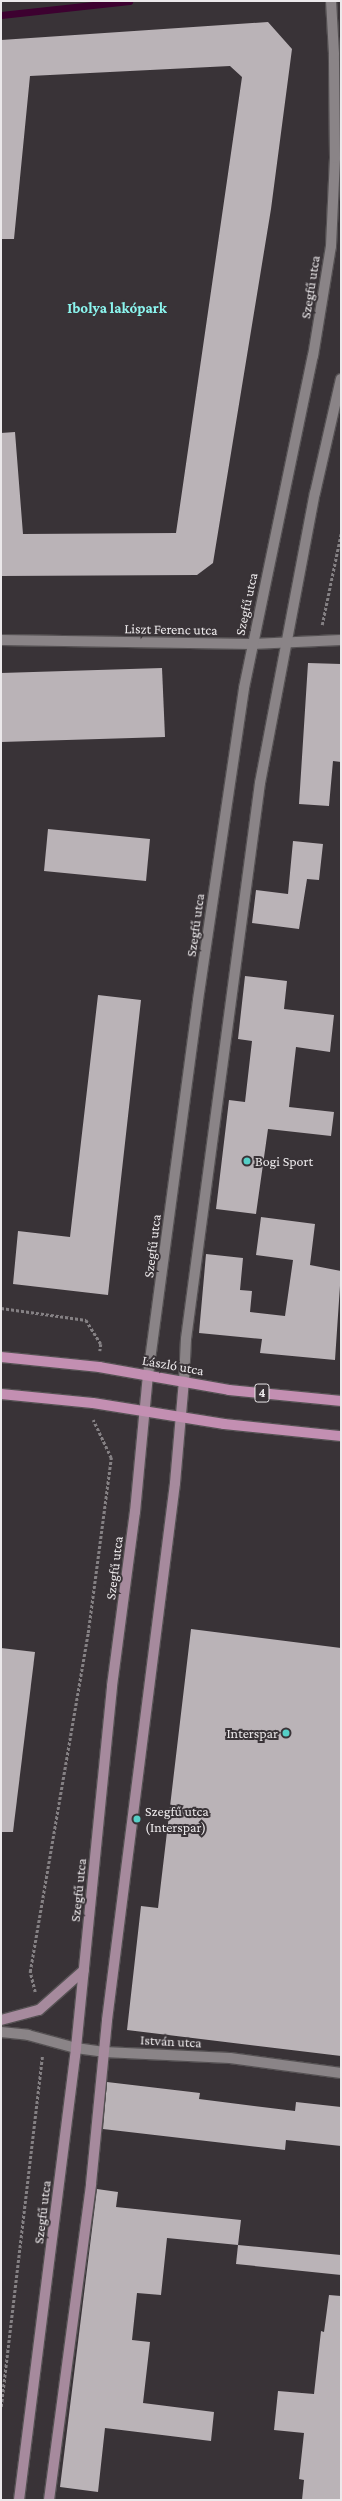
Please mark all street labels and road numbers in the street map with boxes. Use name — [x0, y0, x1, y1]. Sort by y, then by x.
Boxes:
street label: Szegfű utca — [297, 254, 323, 320]
street label: Szegfű utca — [231, 571, 261, 637]
street label: Liszt Ferenc utca — [124, 620, 218, 638]
street label: Szegfű utca — [182, 892, 208, 958]
street label: Szegfű utca — [140, 1213, 164, 1279]
street label: László utca — [141, 1351, 205, 1379]
road number: 4 — [254, 1382, 270, 1404]
street label: Szegfű utca — [102, 1535, 126, 1601]
street label: Szegfű utca — [66, 1857, 90, 1923]
street label: István utca — [140, 2031, 202, 2051]
street label: Szegfű utca — [30, 2179, 54, 2245]

